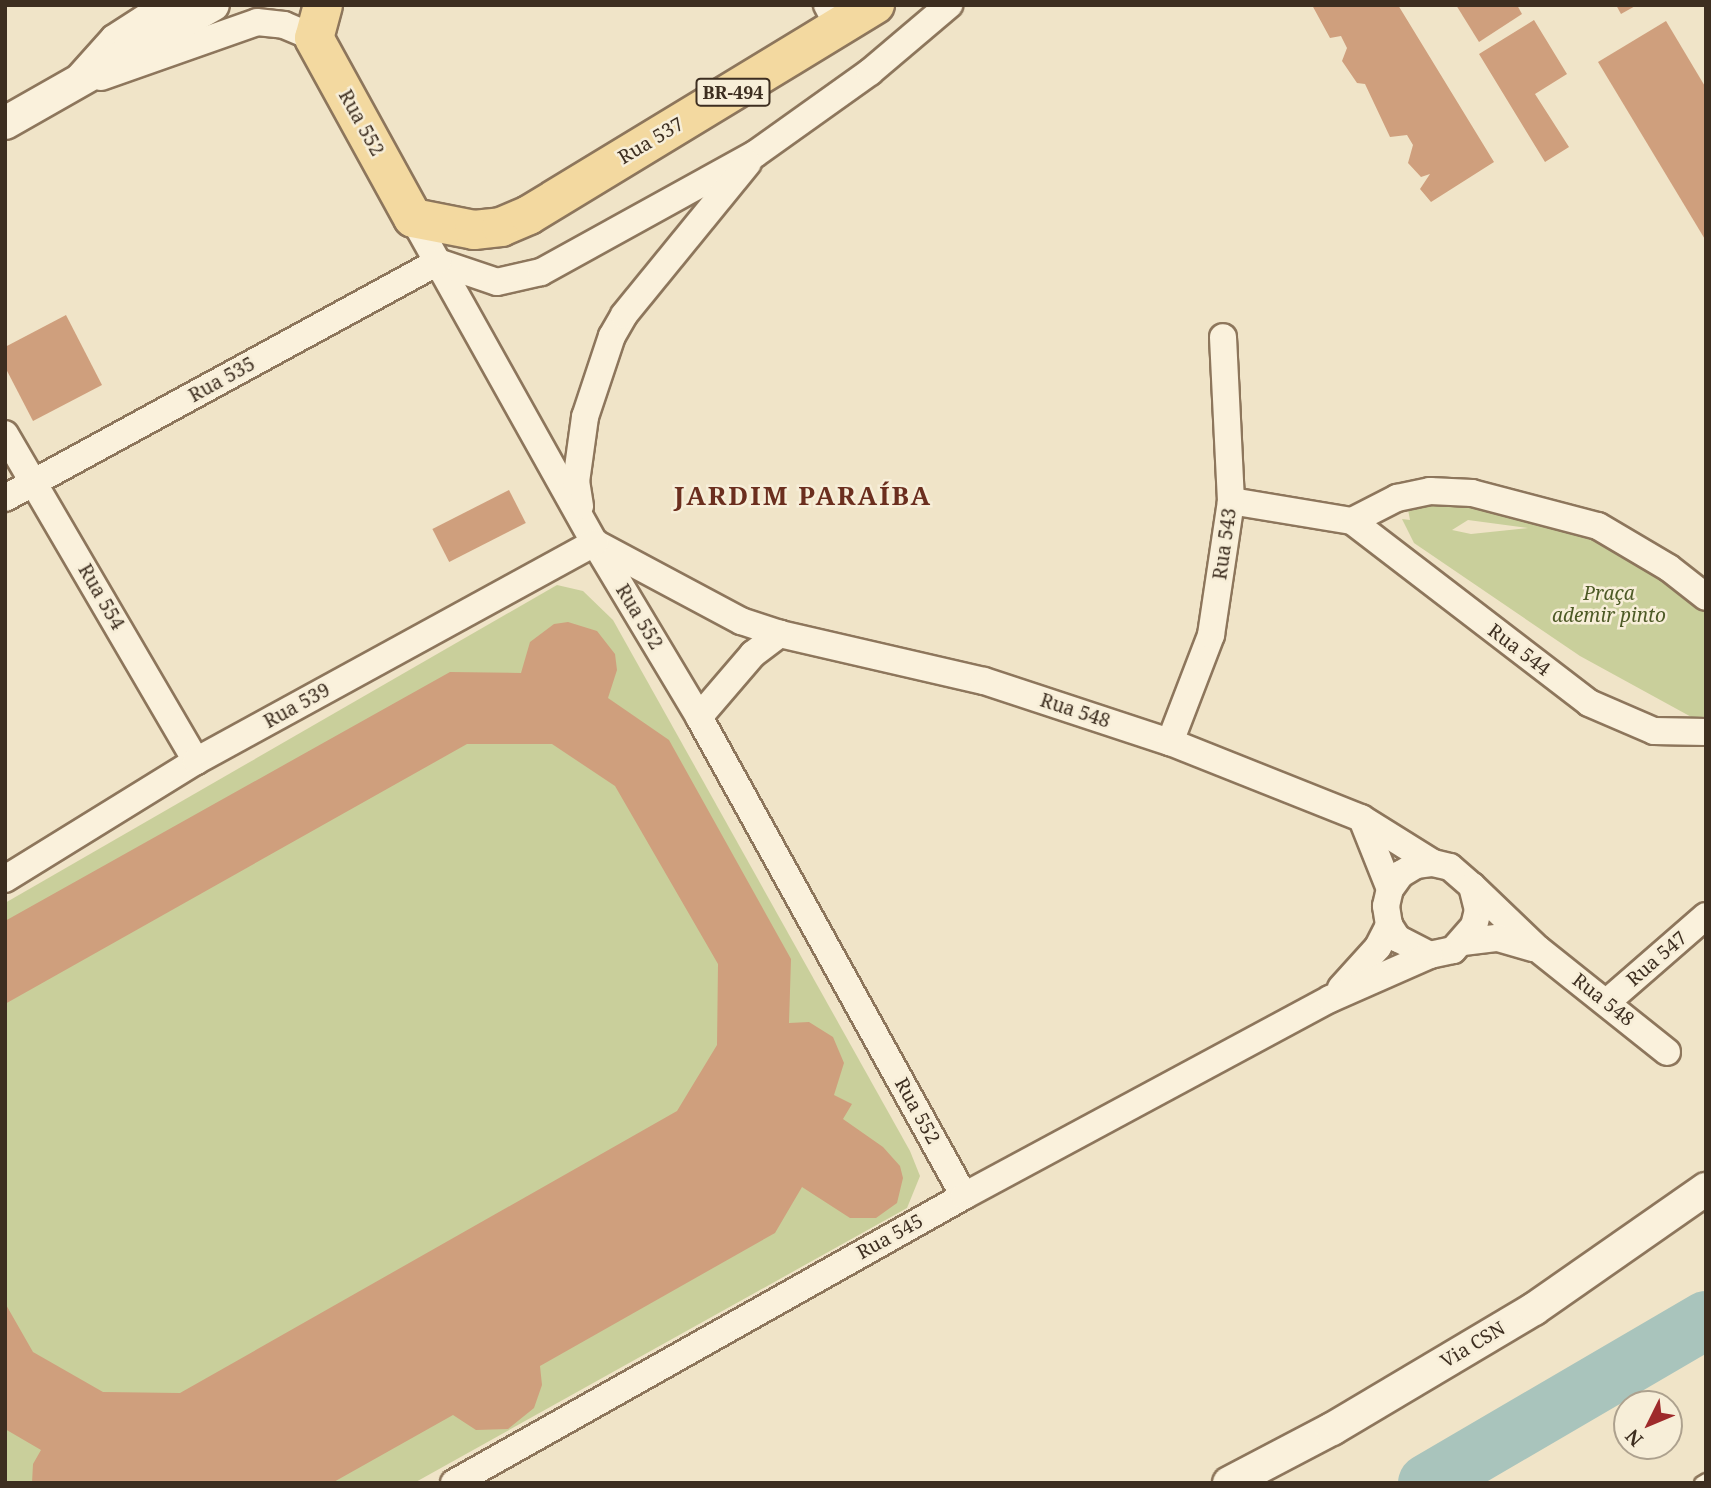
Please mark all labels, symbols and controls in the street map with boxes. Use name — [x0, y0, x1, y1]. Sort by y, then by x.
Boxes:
road number: BR-494 — [694, 78, 772, 106]
street label: Rua 552 — [334, 86, 388, 160]
street label: Rua 537 — [614, 113, 688, 169]
street label: Rua 535 — [185, 353, 259, 407]
district label: JARDIM PARAÍBA — [676, 480, 930, 512]
street label: Rua 543 — [1209, 507, 1241, 581]
street label: Rua 554 — [73, 560, 129, 634]
street label: Rua 552 — [611, 580, 667, 654]
park label: Praça ademir pinto — [1552, 583, 1666, 627]
street label: Rua 544 — [1483, 619, 1555, 681]
street label: Rua 539 — [260, 679, 334, 733]
street label: Rua 548 — [1037, 689, 1113, 733]
street label: Rua 547 — [1622, 927, 1692, 991]
street label: Rua 548 — [1568, 969, 1638, 1031]
street label: Rua 552 — [890, 1074, 944, 1148]
street label: Rua 545 — [853, 1210, 927, 1264]
street label: Via CSN — [1437, 1317, 1509, 1373]
north arrow — [1613, 1390, 1683, 1460]
text: N — [1619, 1424, 1649, 1452]

